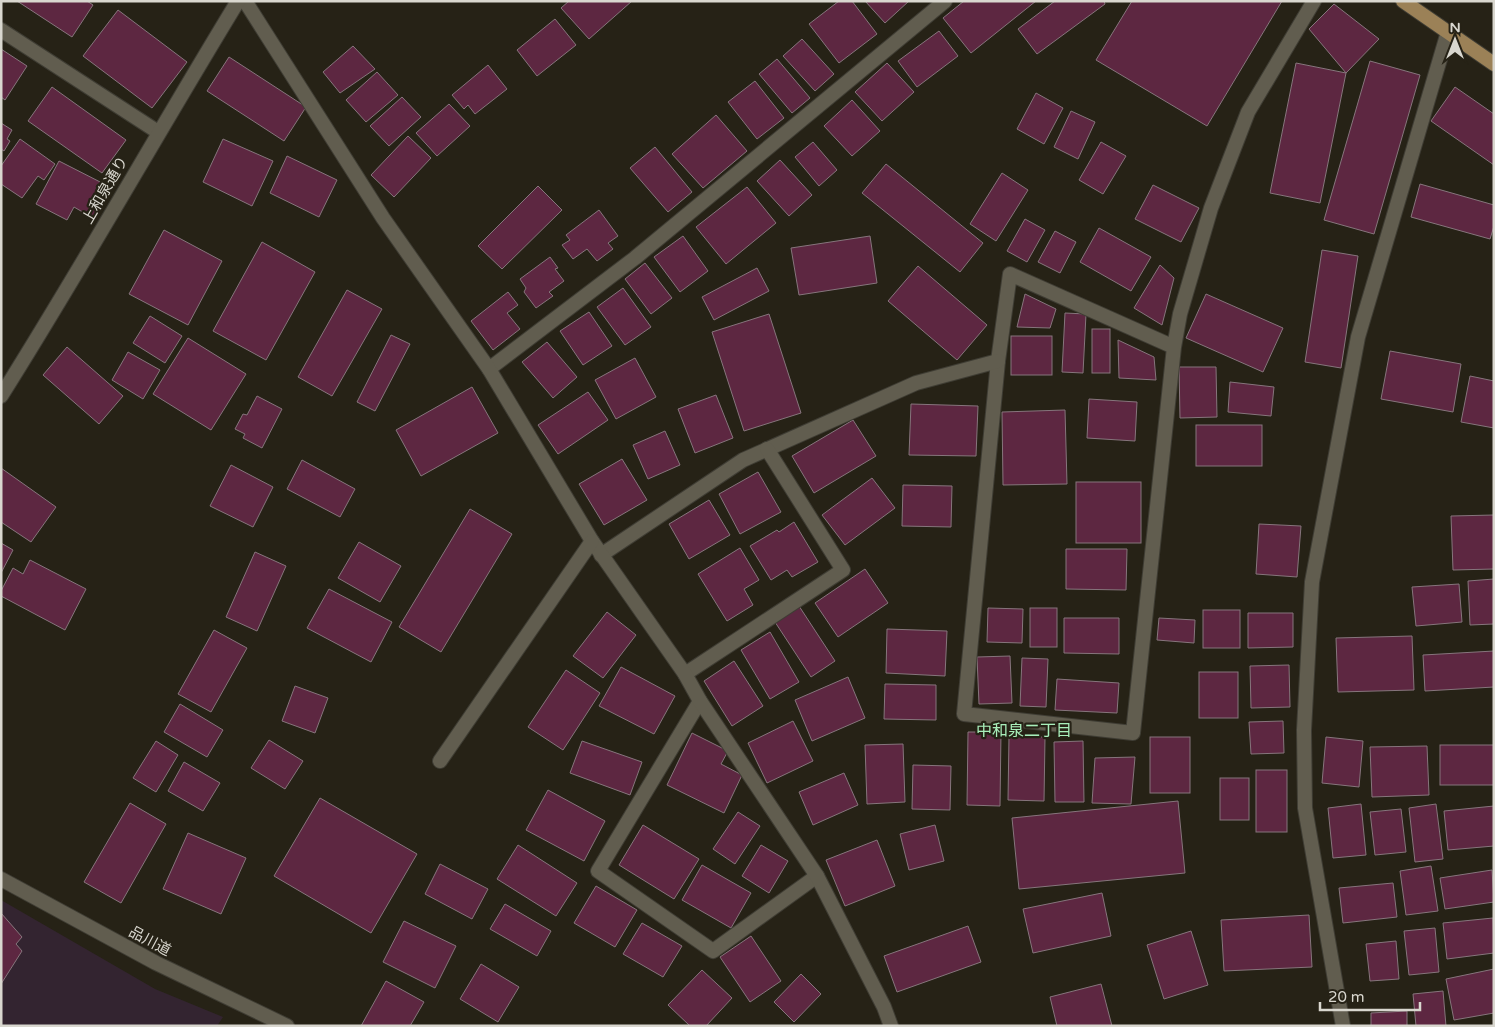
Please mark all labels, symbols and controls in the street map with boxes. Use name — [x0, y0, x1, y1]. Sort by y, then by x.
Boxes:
north arrow — [1430, 15, 1480, 65]
text: N — [1449, 19, 1461, 36]
street label: 上和泉通り — [78, 153, 132, 227]
district label: 中和泉二丁目 — [976, 721, 1072, 741]
street label: 品川道 — [126, 922, 174, 960]
scale bar — [1320, 980, 1420, 1012]
text: 20 m — [1328, 988, 1365, 1006]

